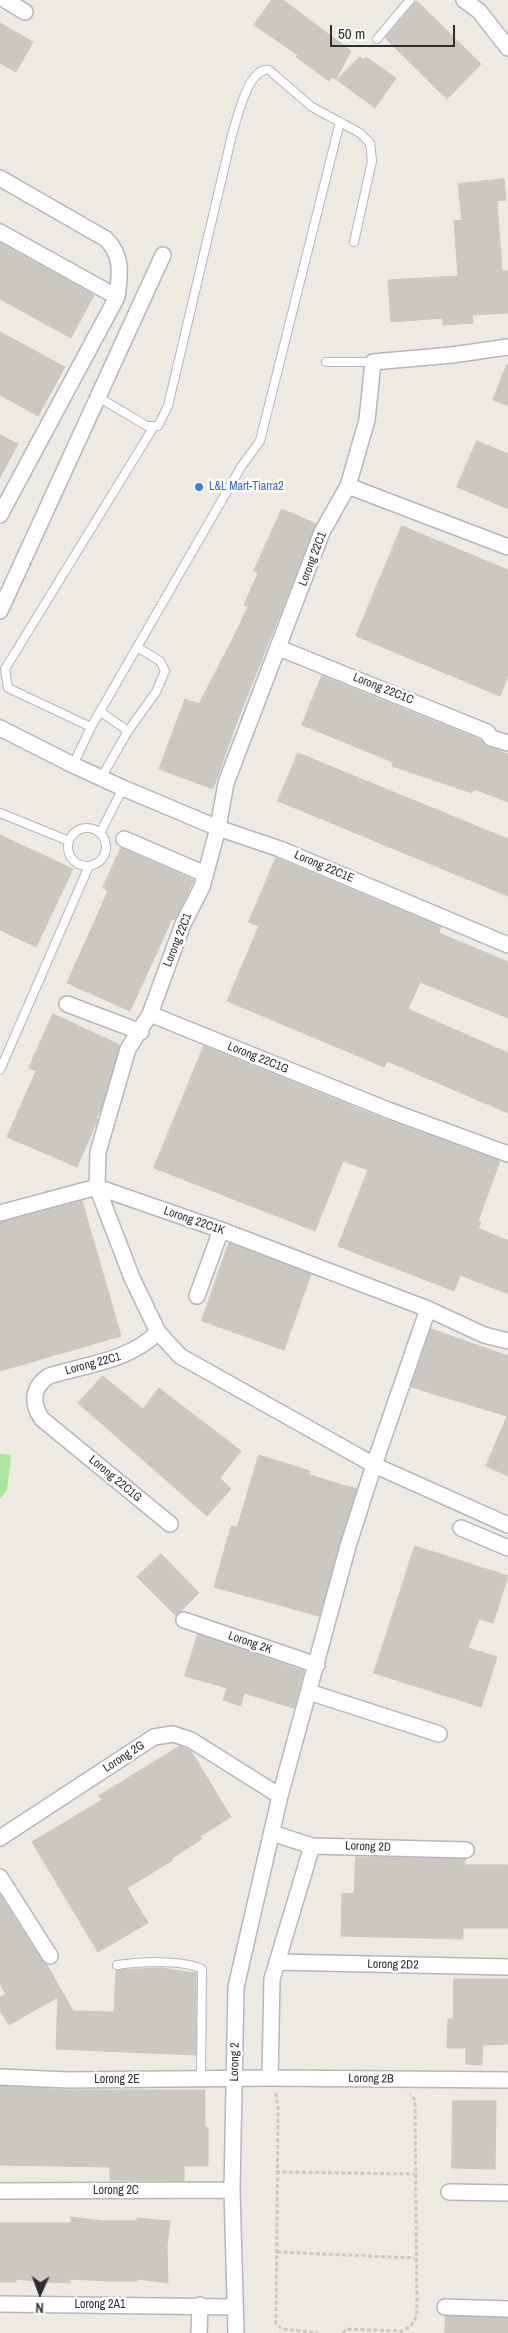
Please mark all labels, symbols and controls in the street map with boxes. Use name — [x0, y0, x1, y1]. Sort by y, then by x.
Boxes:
scale bar — [333, 15, 458, 47]
text: 50 m — [338, 23, 365, 44]
place label: L&L Mart-Tiarra2 — [209, 480, 284, 494]
marker: L&L Mart-Tiarra2 — [193, 481, 205, 493]
street label: Lorong 22C1 — [296, 530, 330, 588]
street label: Lorong 22C1C — [351, 670, 415, 708]
street label: Lorong 22C1E — [292, 848, 356, 886]
street label: Lorong 22C1 — [161, 911, 195, 969]
street label: Lorong 22C1G — [225, 1039, 291, 1077]
street label: Lorong 22C1K — [162, 1204, 226, 1238]
street label: Lorong 22C1 — [64, 1350, 122, 1378]
street label: Lorong 22C1G — [86, 1453, 144, 1505]
street label: Lorong 2K — [226, 1629, 274, 1657]
street label: Lorong 2G — [101, 1738, 147, 1776]
street label: Lorong 2D — [345, 1839, 391, 1855]
street label: Lorong 2D2 — [367, 1957, 419, 1973]
street label: Lorong 2 — [227, 2042, 243, 2082]
street label: Lorong 2B — [348, 2071, 394, 2087]
street label: Lorong 2E — [94, 2073, 140, 2087]
street label: Lorong 2C — [93, 2184, 139, 2198]
north arrow — [15, 2268, 65, 2318]
street label: Lorong 2A1 — [75, 2298, 125, 2312]
text: N — [35, 2299, 44, 2317]

